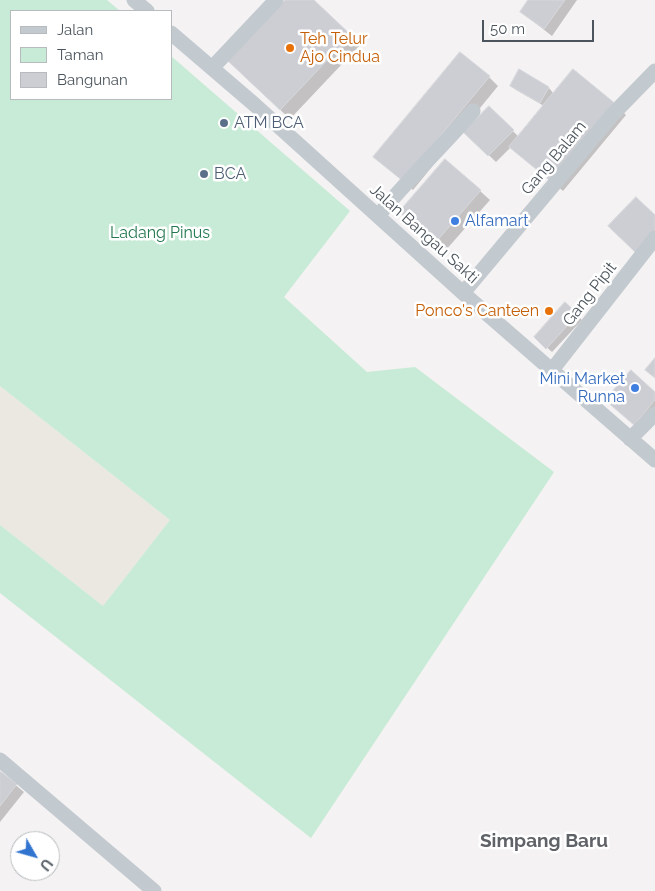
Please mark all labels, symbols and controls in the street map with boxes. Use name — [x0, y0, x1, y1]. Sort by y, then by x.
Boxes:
legend — [10, 10, 172, 100]
scale bar — [485, 10, 598, 42]
text: 50 m — [490, 20, 525, 38]
text: Jalan — [57, 21, 93, 39]
place label: Teh Telur Ajo Cindua — [300, 29, 380, 67]
marker: Teh Telur Ajo Cindua — [284, 42, 296, 54]
text: Taman — [57, 46, 103, 64]
text: Bangunan — [57, 71, 128, 89]
place label: ATM BCA — [234, 113, 304, 133]
marker: ATM BCA — [218, 117, 230, 129]
street label: Gang Balam — [518, 117, 590, 199]
place label: BCA — [214, 164, 246, 184]
marker: BCA — [198, 168, 210, 180]
street label: Jalan Bangau Sakti — [366, 180, 482, 288]
place label: Alfamart — [465, 211, 529, 231]
marker: Alfamart — [449, 215, 461, 227]
park label: Ladang Pinus — [110, 223, 210, 243]
street label: Gang Pipit — [559, 258, 621, 330]
place label: Ponco's Canteen — [415, 301, 539, 321]
marker: Ponco's Canteen — [543, 305, 555, 317]
place label: Mini Market Runna — [540, 369, 625, 407]
marker: Mini Market Runna — [629, 382, 641, 394]
district label: Simpang Baru — [480, 830, 608, 852]
north arrow — [10, 831, 60, 881]
text: U — [36, 856, 56, 874]

